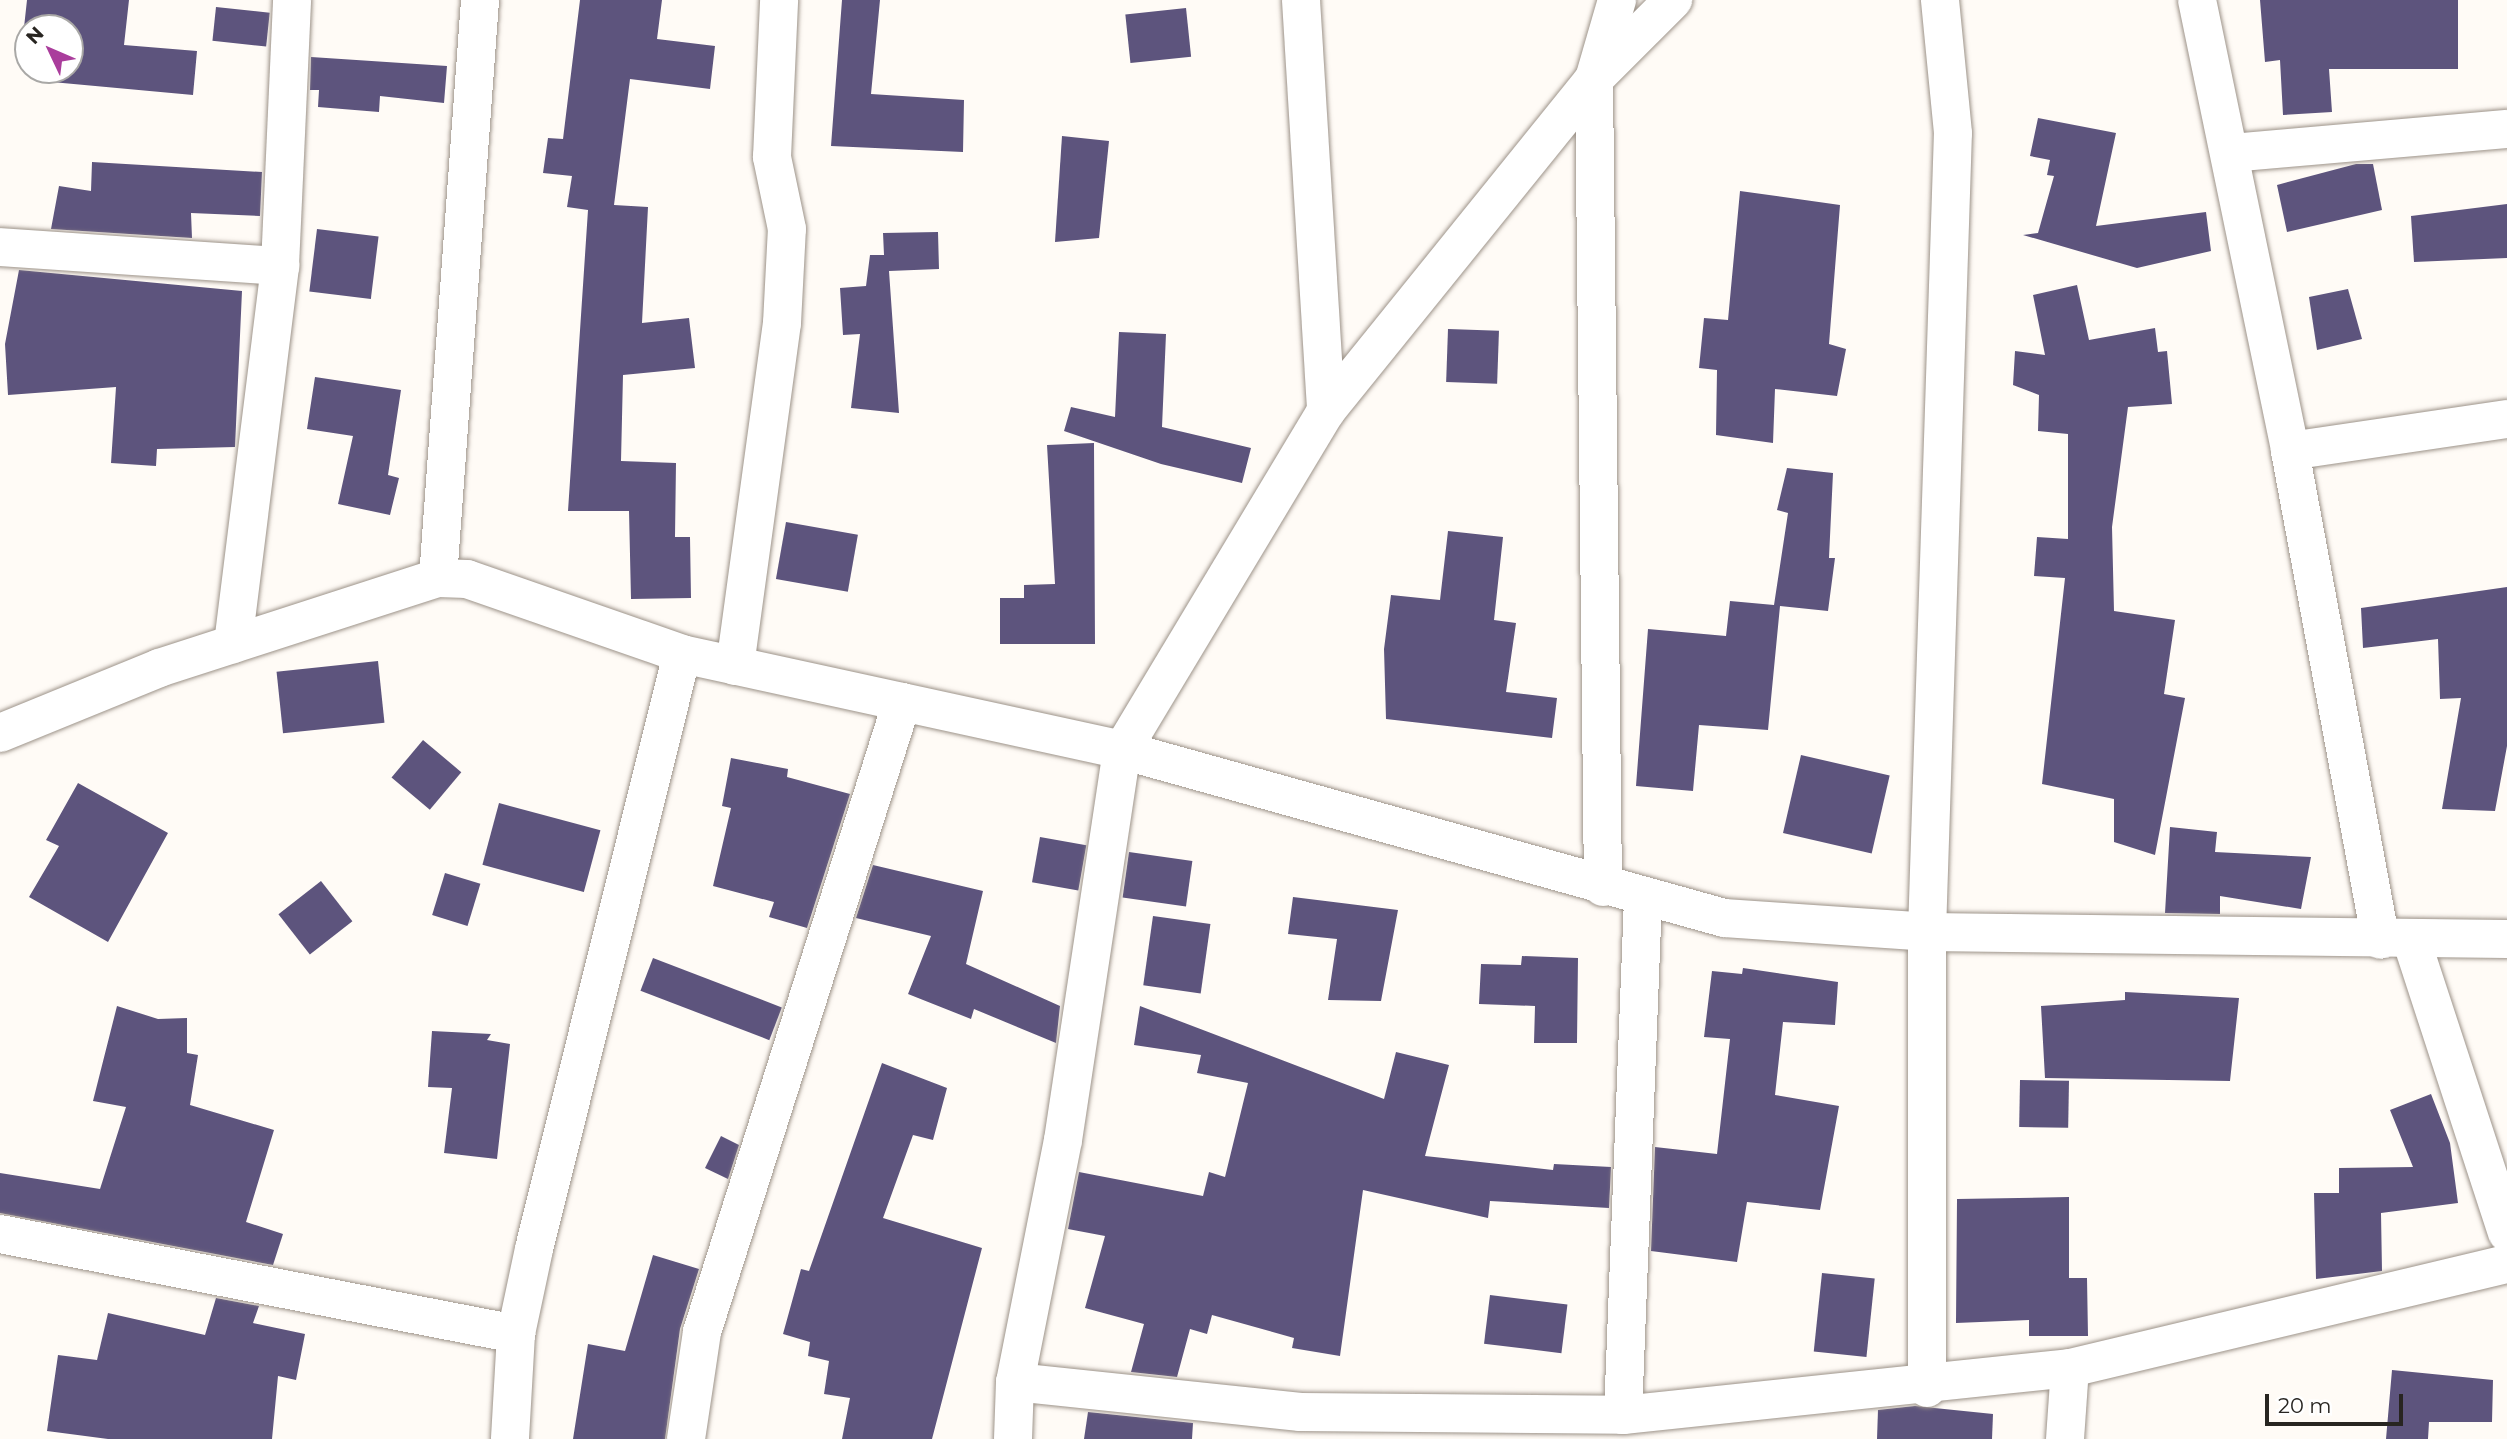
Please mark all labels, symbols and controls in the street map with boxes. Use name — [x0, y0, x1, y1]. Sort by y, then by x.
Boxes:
north arrow — [14, 14, 84, 84]
text: N — [21, 22, 49, 49]
scale bar — [2269, 1380, 2407, 1424]
text: 20 m — [2278, 1393, 2332, 1418]

